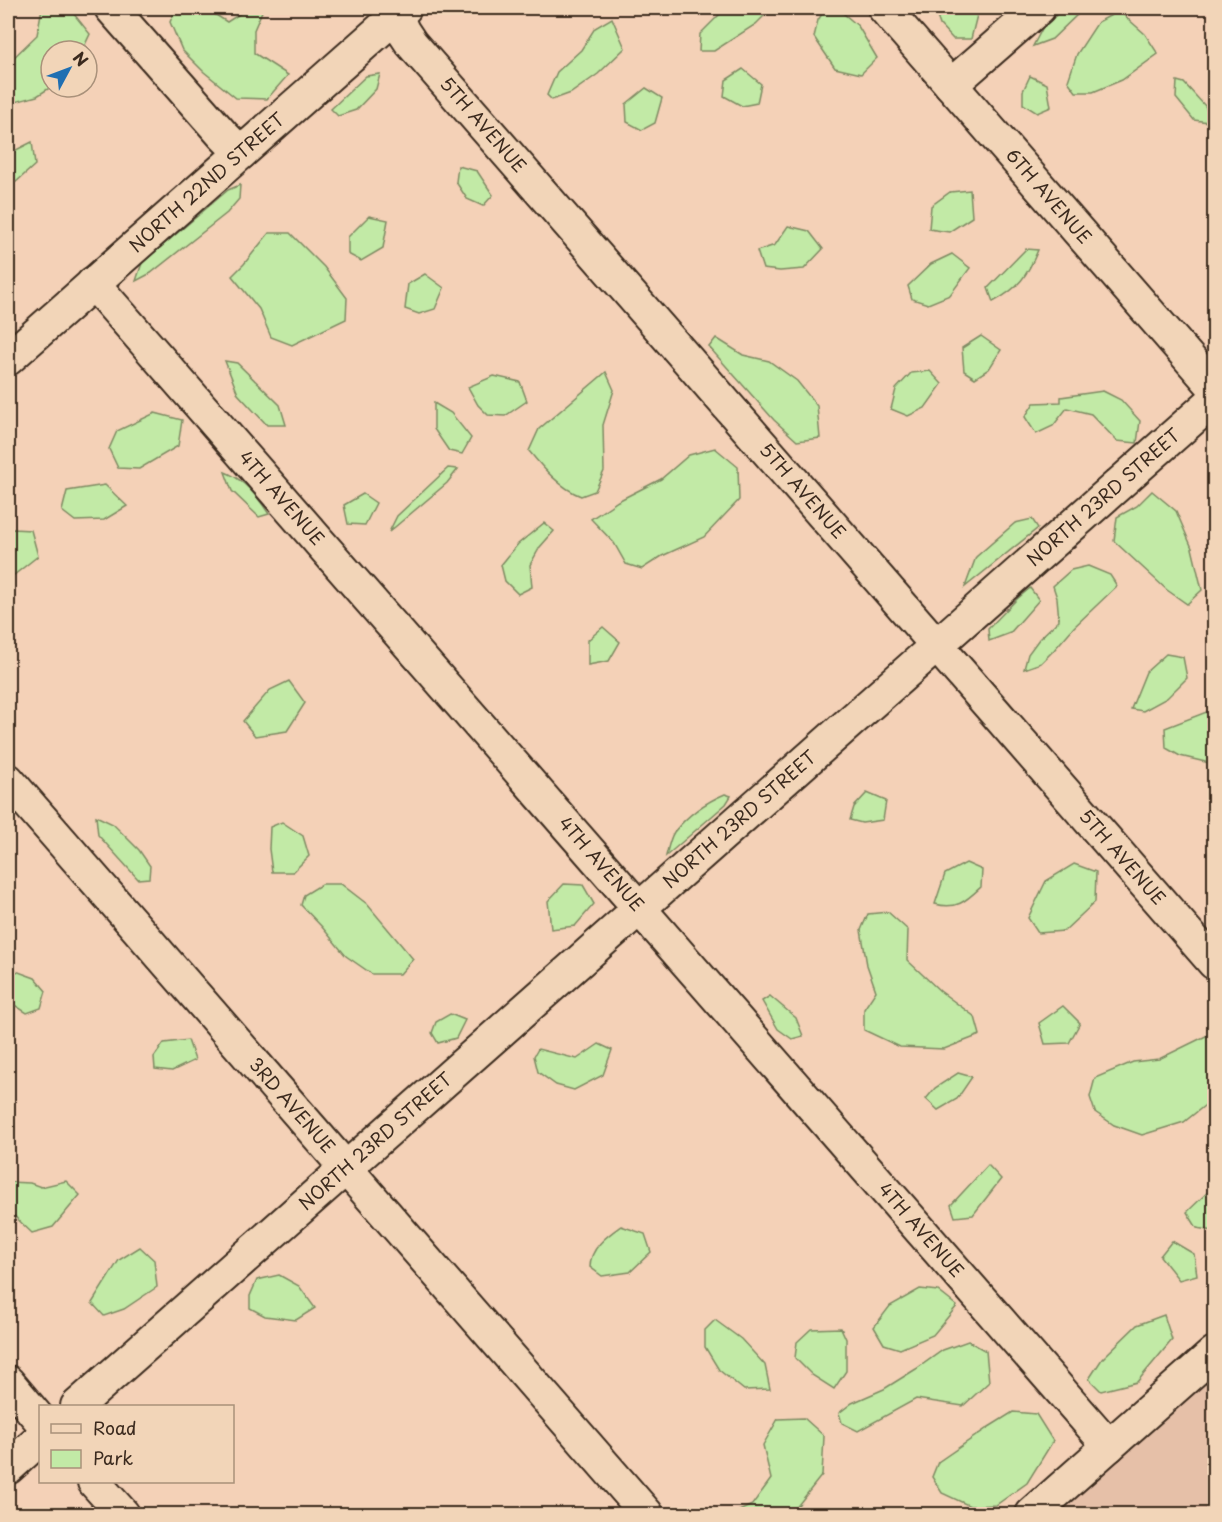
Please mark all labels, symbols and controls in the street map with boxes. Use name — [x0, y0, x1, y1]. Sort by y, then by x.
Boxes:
north arrow — [39, 39, 99, 99]
text: N — [68, 46, 94, 71]
street label: 5TH AVENUE — [434, 70, 533, 178]
street label: NORTH 22ND STREET — [123, 105, 291, 258]
street label: 6TH AVENUE — [1000, 142, 1098, 249]
street label: NORTH 23RD STREET — [1020, 421, 1186, 572]
street label: 5TH AVENUE — [754, 437, 853, 544]
street label: 4TH AVENUE — [233, 444, 331, 551]
street label: NORTH 23RD STREET — [656, 743, 822, 894]
street label: 5TH AVENUE — [1074, 803, 1172, 910]
street label: 4TH AVENUE — [553, 810, 651, 917]
street label: 3RD AVENUE — [243, 1051, 342, 1159]
street label: NORTH 23RD STREET — [292, 1065, 458, 1216]
street label: 4TH AVENUE — [873, 1176, 971, 1283]
legend — [39, 1405, 234, 1483]
text: Road — [93, 1414, 137, 1441]
text: Park — [93, 1444, 133, 1471]

